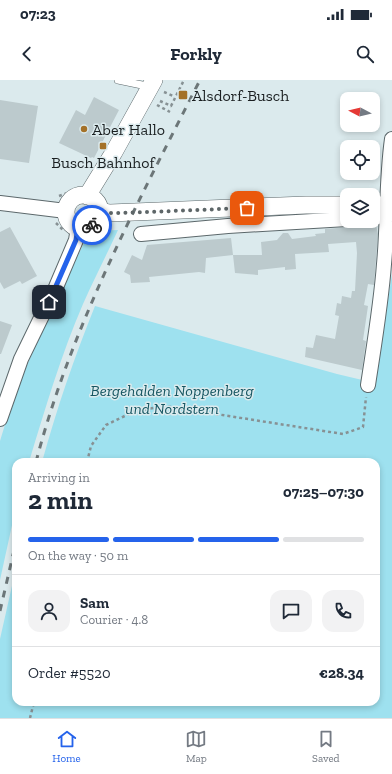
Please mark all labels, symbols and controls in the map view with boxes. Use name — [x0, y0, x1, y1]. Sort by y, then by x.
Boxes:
text: 07:23 — [20, 5, 56, 23]
icon: back — [16, 43, 38, 65]
text: Forkly — [170, 43, 222, 65]
icon: search — [354, 43, 376, 65]
place label: Alsdorf-Busch — [192, 86, 289, 105]
marker: Alsdorf-Busch — [177, 89, 189, 101]
north arrow — [340, 92, 380, 132]
map controls — [340, 92, 380, 228]
place label: Aber Hallo — [92, 120, 165, 139]
marker: Aber Hallo — [79, 124, 89, 134]
button: locate — [340, 140, 380, 180]
marker: Busch Bahnhof — [98, 141, 108, 151]
place label: Busch Bahnhof — [51, 153, 157, 172]
button: layers — [340, 188, 380, 228]
pin — [230, 191, 264, 225]
icon: bag — [236, 197, 258, 219]
courier — [72, 205, 112, 245]
icon: bike — [81, 214, 103, 236]
pin — [32, 285, 66, 319]
icon: home — [38, 291, 60, 313]
park label: Bergehalden Noppenberg und Nordstern — [90, 381, 254, 418]
text: Arriving in — [28, 470, 90, 485]
text: 07:25–07:30 — [283, 483, 364, 501]
text: 2 min — [28, 484, 93, 516]
text: On the way · 50 m — [28, 548, 128, 563]
button: person — [28, 590, 70, 632]
button: chat — [270, 590, 312, 632]
button: phone — [322, 590, 364, 632]
text: Sam — [80, 594, 109, 612]
text: Courier · 4.8 — [80, 612, 148, 627]
text: Order #5520 — [28, 664, 111, 682]
text: €28.34 — [319, 664, 364, 682]
tab: Home — [52, 728, 81, 765]
tab: Map — [185, 728, 207, 765]
tab: Saved — [312, 728, 340, 765]

